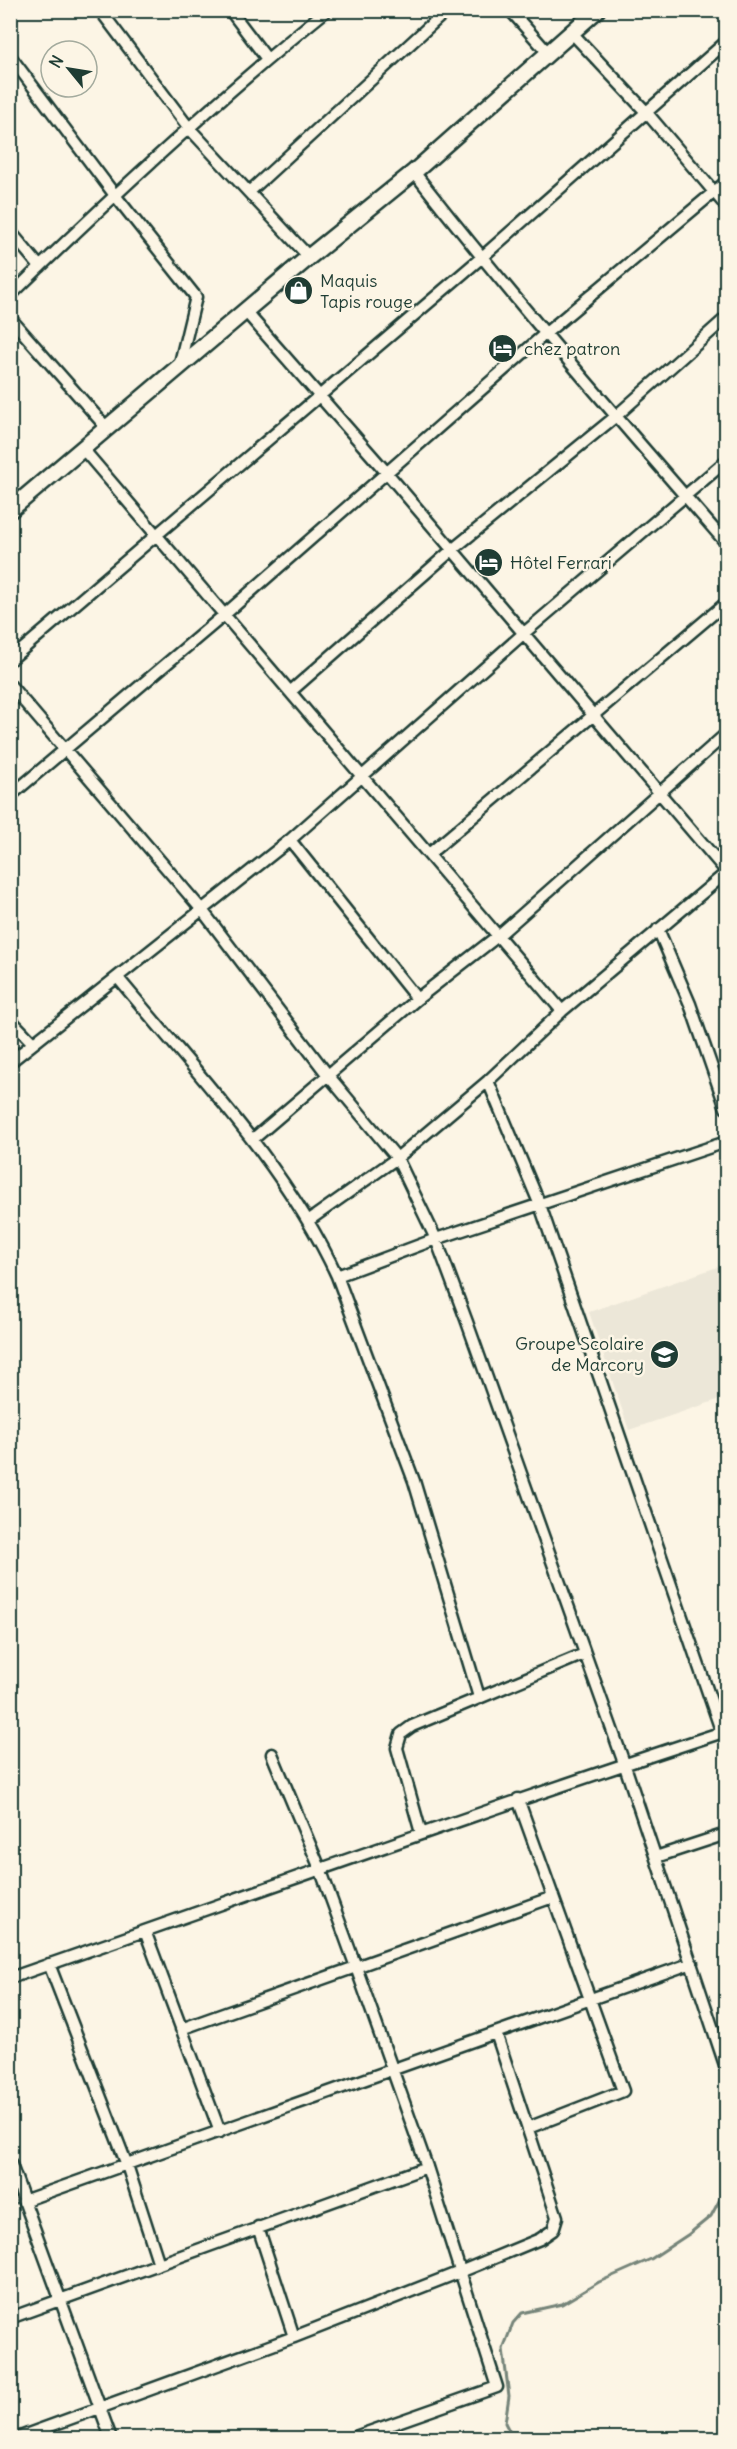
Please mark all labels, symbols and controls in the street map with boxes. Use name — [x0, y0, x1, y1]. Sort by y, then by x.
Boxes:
north arrow — [39, 39, 99, 99]
text: N — [45, 52, 67, 71]
place label: Maquis Tapis rouge — [320, 269, 413, 313]
shop icon: Maquis Tapis rouge — [283, 275, 315, 307]
hotel icon: chez patron — [487, 333, 519, 365]
place label: chez patron — [524, 337, 620, 360]
hotel icon: Hôtel Ferrari — [473, 547, 505, 579]
place label: Hôtel Ferrari — [510, 551, 612, 574]
place label: Groupe Scolaire de Marcory — [515, 1332, 644, 1376]
school or university icon: Groupe Scolaire de Marcory — [649, 1338, 681, 1370]

